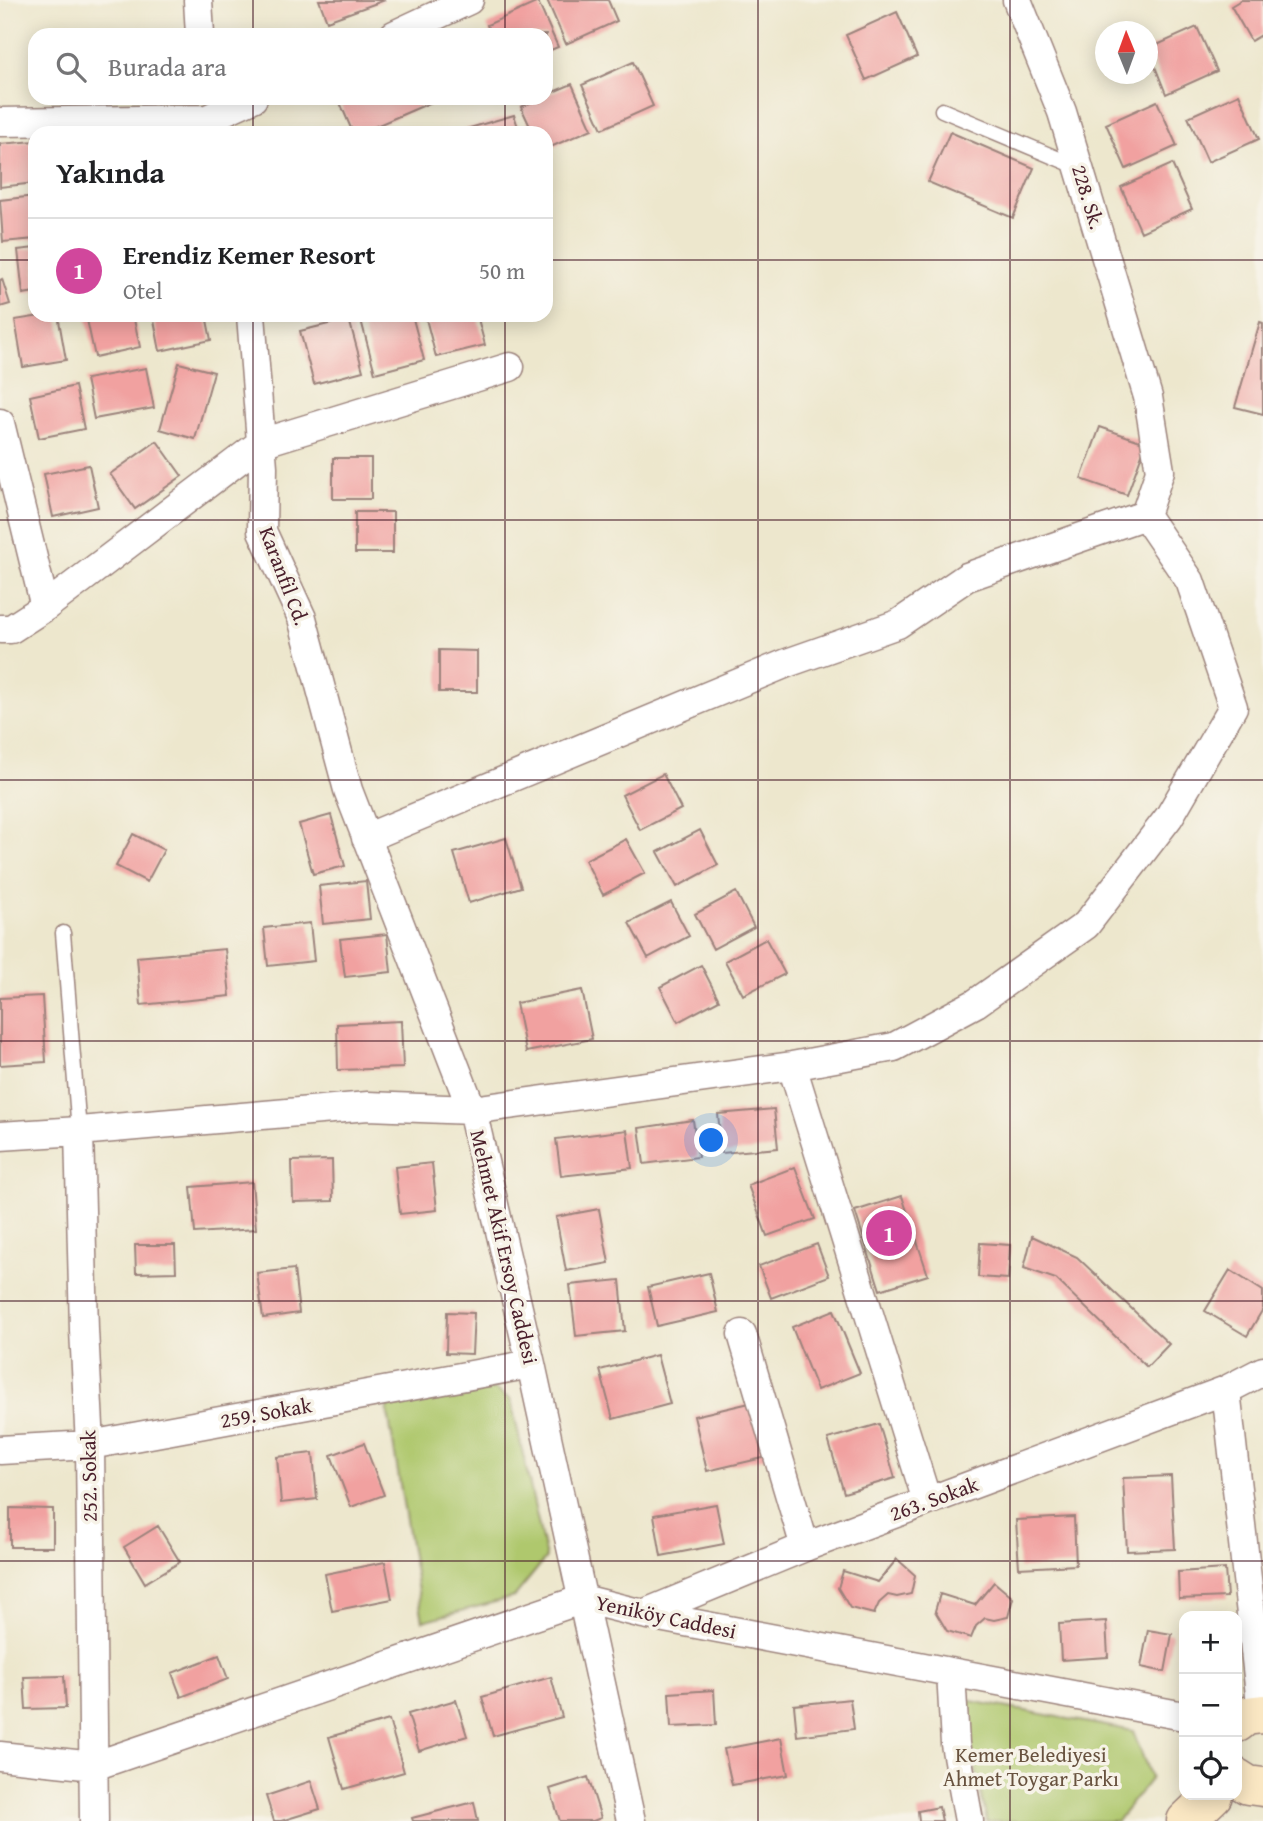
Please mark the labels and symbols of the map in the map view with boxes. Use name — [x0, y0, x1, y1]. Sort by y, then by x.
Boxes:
north arrow — [1095, 21, 1158, 84]
street label: 228. Sk. — [1064, 161, 1113, 233]
street label: Karanfil Cd. — [251, 522, 317, 630]
your location — [694, 1123, 728, 1157]
street label: Mehmet Akif Ersoy Caddesi — [462, 1127, 547, 1367]
pin: 1 — [866, 1207, 912, 1259]
street label: 259. Sokak — [218, 1389, 314, 1436]
street label: 252. Sokak — [72, 1429, 105, 1522]
street label: 263. Sokak — [885, 1468, 983, 1529]
street label: Yeniköy Caddesi — [593, 1586, 739, 1647]
park label: Kemer Belediyesi Ahmet Toygar Parkı — [943, 1739, 1119, 1794]

